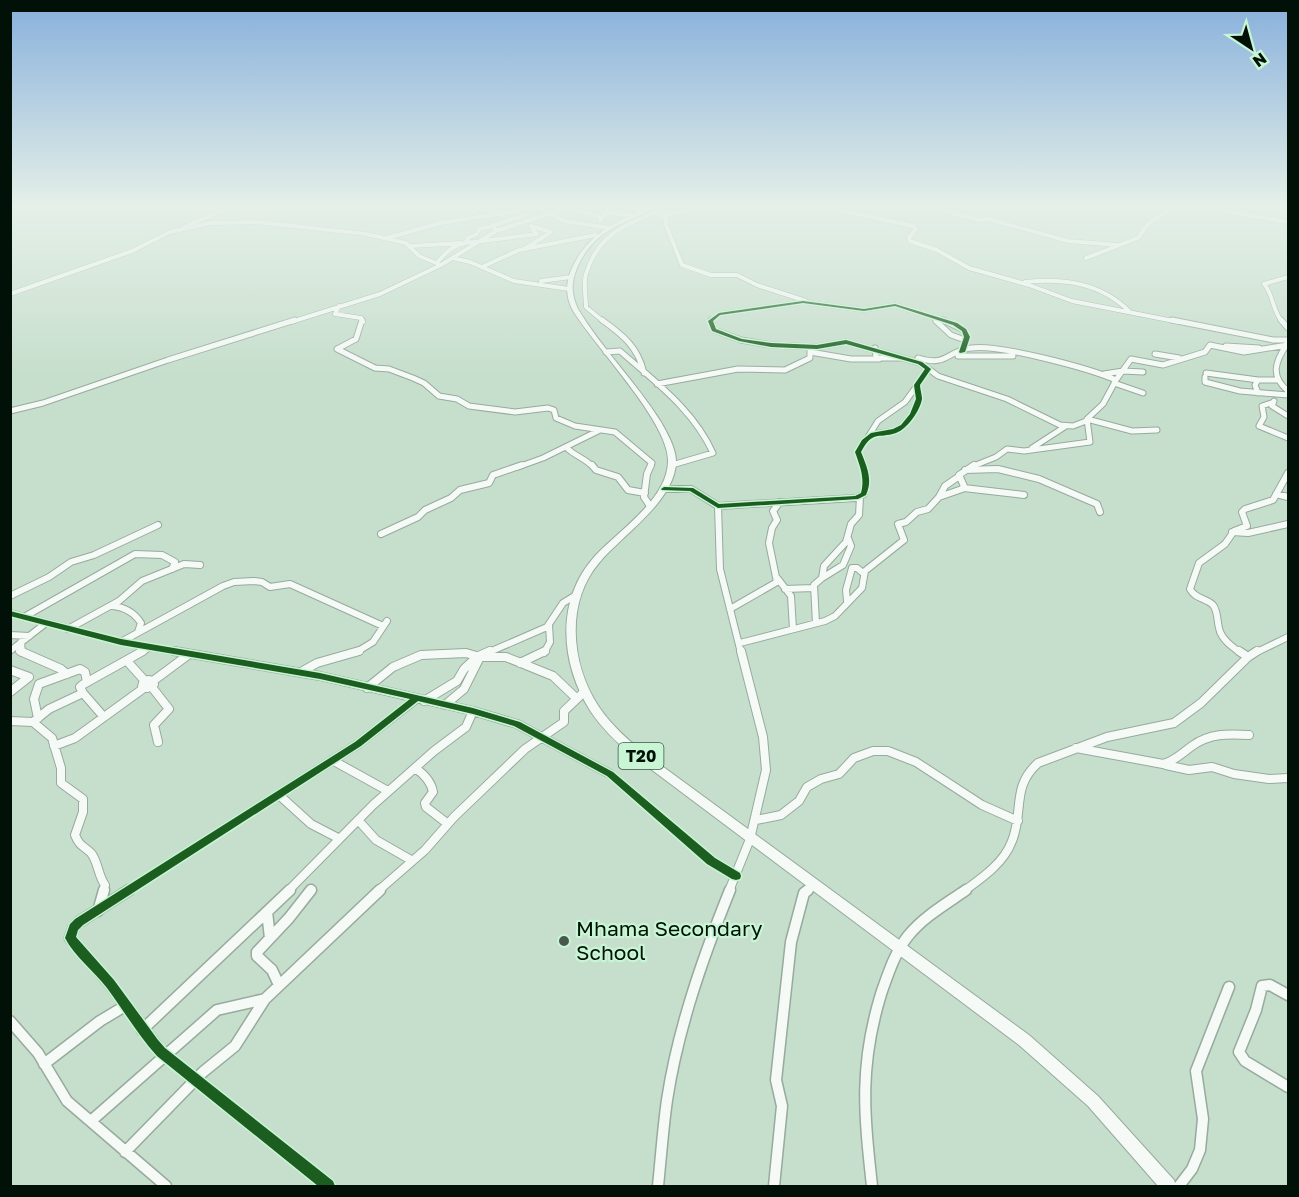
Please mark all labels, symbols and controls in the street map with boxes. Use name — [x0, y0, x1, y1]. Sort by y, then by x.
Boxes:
north arrow — [1221, 18, 1281, 78]
text: N — [1249, 48, 1271, 72]
road number: T20 — [618, 743, 664, 769]
place label: Mhama Secondary School — [576, 915, 763, 965]
marker: Mhama Secondary School — [557, 934, 571, 948]

